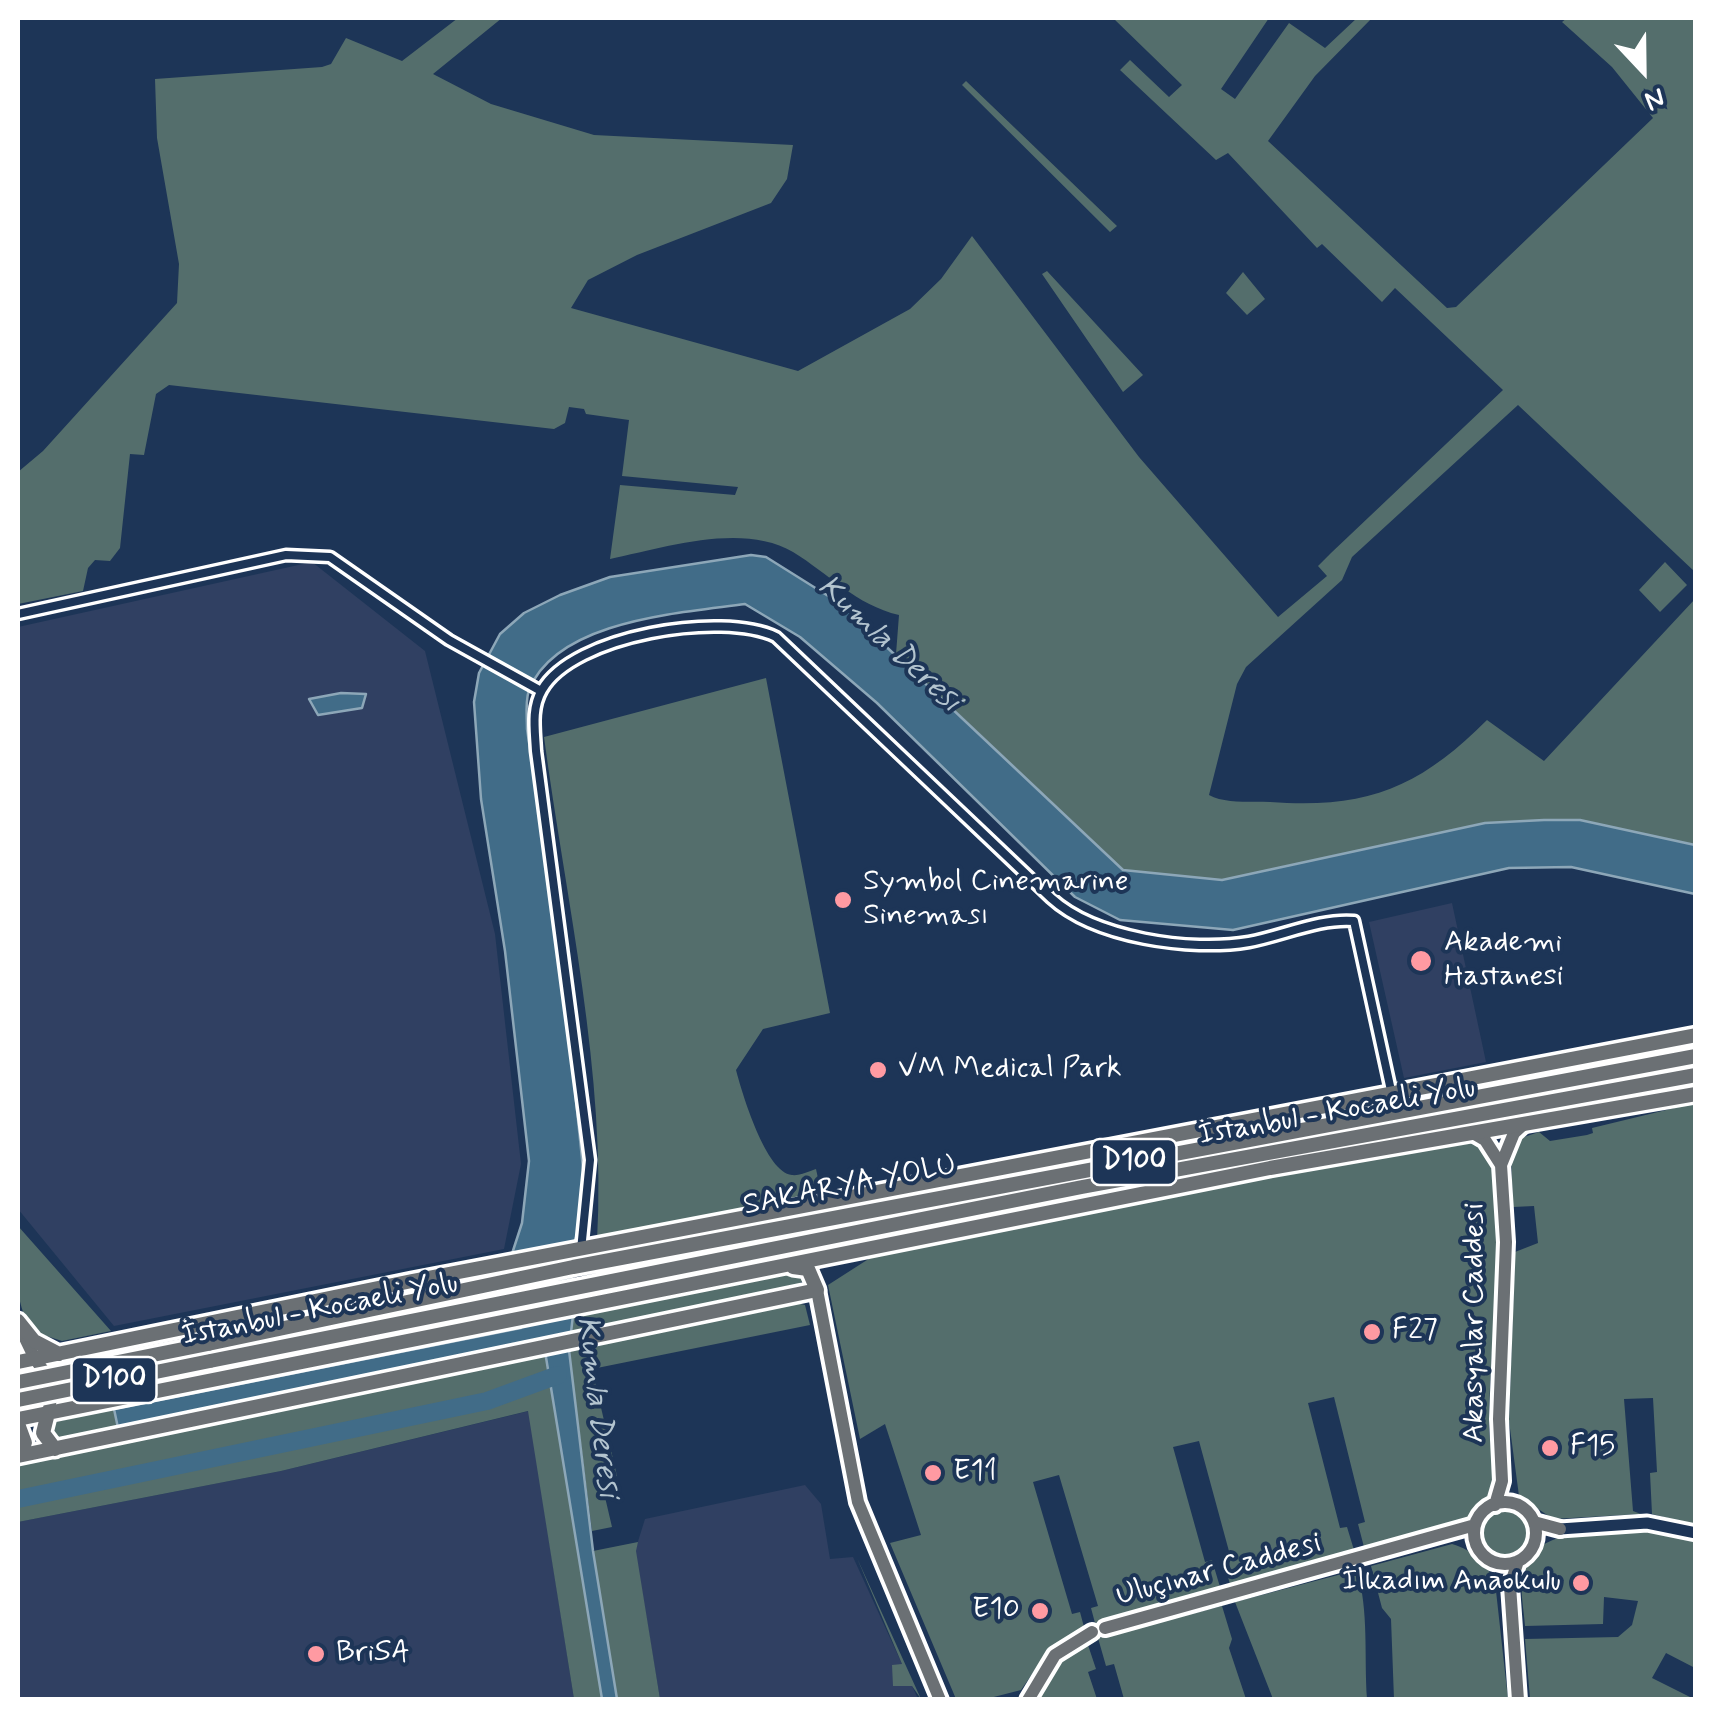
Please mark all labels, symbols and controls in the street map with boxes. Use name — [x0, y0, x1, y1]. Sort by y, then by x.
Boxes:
north arrow — [1593, 20, 1693, 120]
text: N — [1639, 78, 1670, 119]
water label: Kumla Deresi — [808, 569, 968, 721]
place label: Symbol Cinemarine Sineması — [863, 865, 1128, 936]
marker: Symbol Cinemarine Sineması — [832, 889, 854, 911]
place label: Akademi Hastanesi — [1444, 926, 1564, 996]
marker: Akademi Hastanesi — [1408, 948, 1434, 974]
place label: VM Medical Park — [898, 1052, 1122, 1088]
marker: VM Medical Park — [867, 1059, 889, 1081]
street label: İstanbul - Kocaeli Yolu — [1196, 1071, 1478, 1155]
road number: D100 — [1092, 1139, 1176, 1185]
street label: SAKARYA YOLU — [740, 1149, 960, 1225]
street label: Akasyalar Caddesi — [1458, 1203, 1494, 1443]
street label: İstanbul - Kocaeli Yolu — [179, 1267, 461, 1355]
water label: Kumla Deresi — [566, 1314, 626, 1500]
place label: F27 — [1392, 1314, 1438, 1350]
marker: F27 — [1361, 1321, 1383, 1343]
road number: D100 — [72, 1357, 156, 1403]
place label: F15 — [1570, 1430, 1615, 1466]
marker: F15 — [1539, 1437, 1561, 1459]
place label: E11 — [953, 1455, 997, 1491]
marker: E11 — [922, 1462, 944, 1484]
street label: Uluçınar Caddesi — [1112, 1526, 1326, 1616]
place label: İlkadım Anaokulu — [1342, 1565, 1561, 1601]
marker: İlkadım Anaokulu — [1570, 1572, 1592, 1594]
place label: E10 — [972, 1593, 1020, 1629]
marker: E10 — [1029, 1600, 1051, 1622]
place label: BriSA — [336, 1636, 410, 1672]
marker: BriSA — [305, 1643, 327, 1665]

